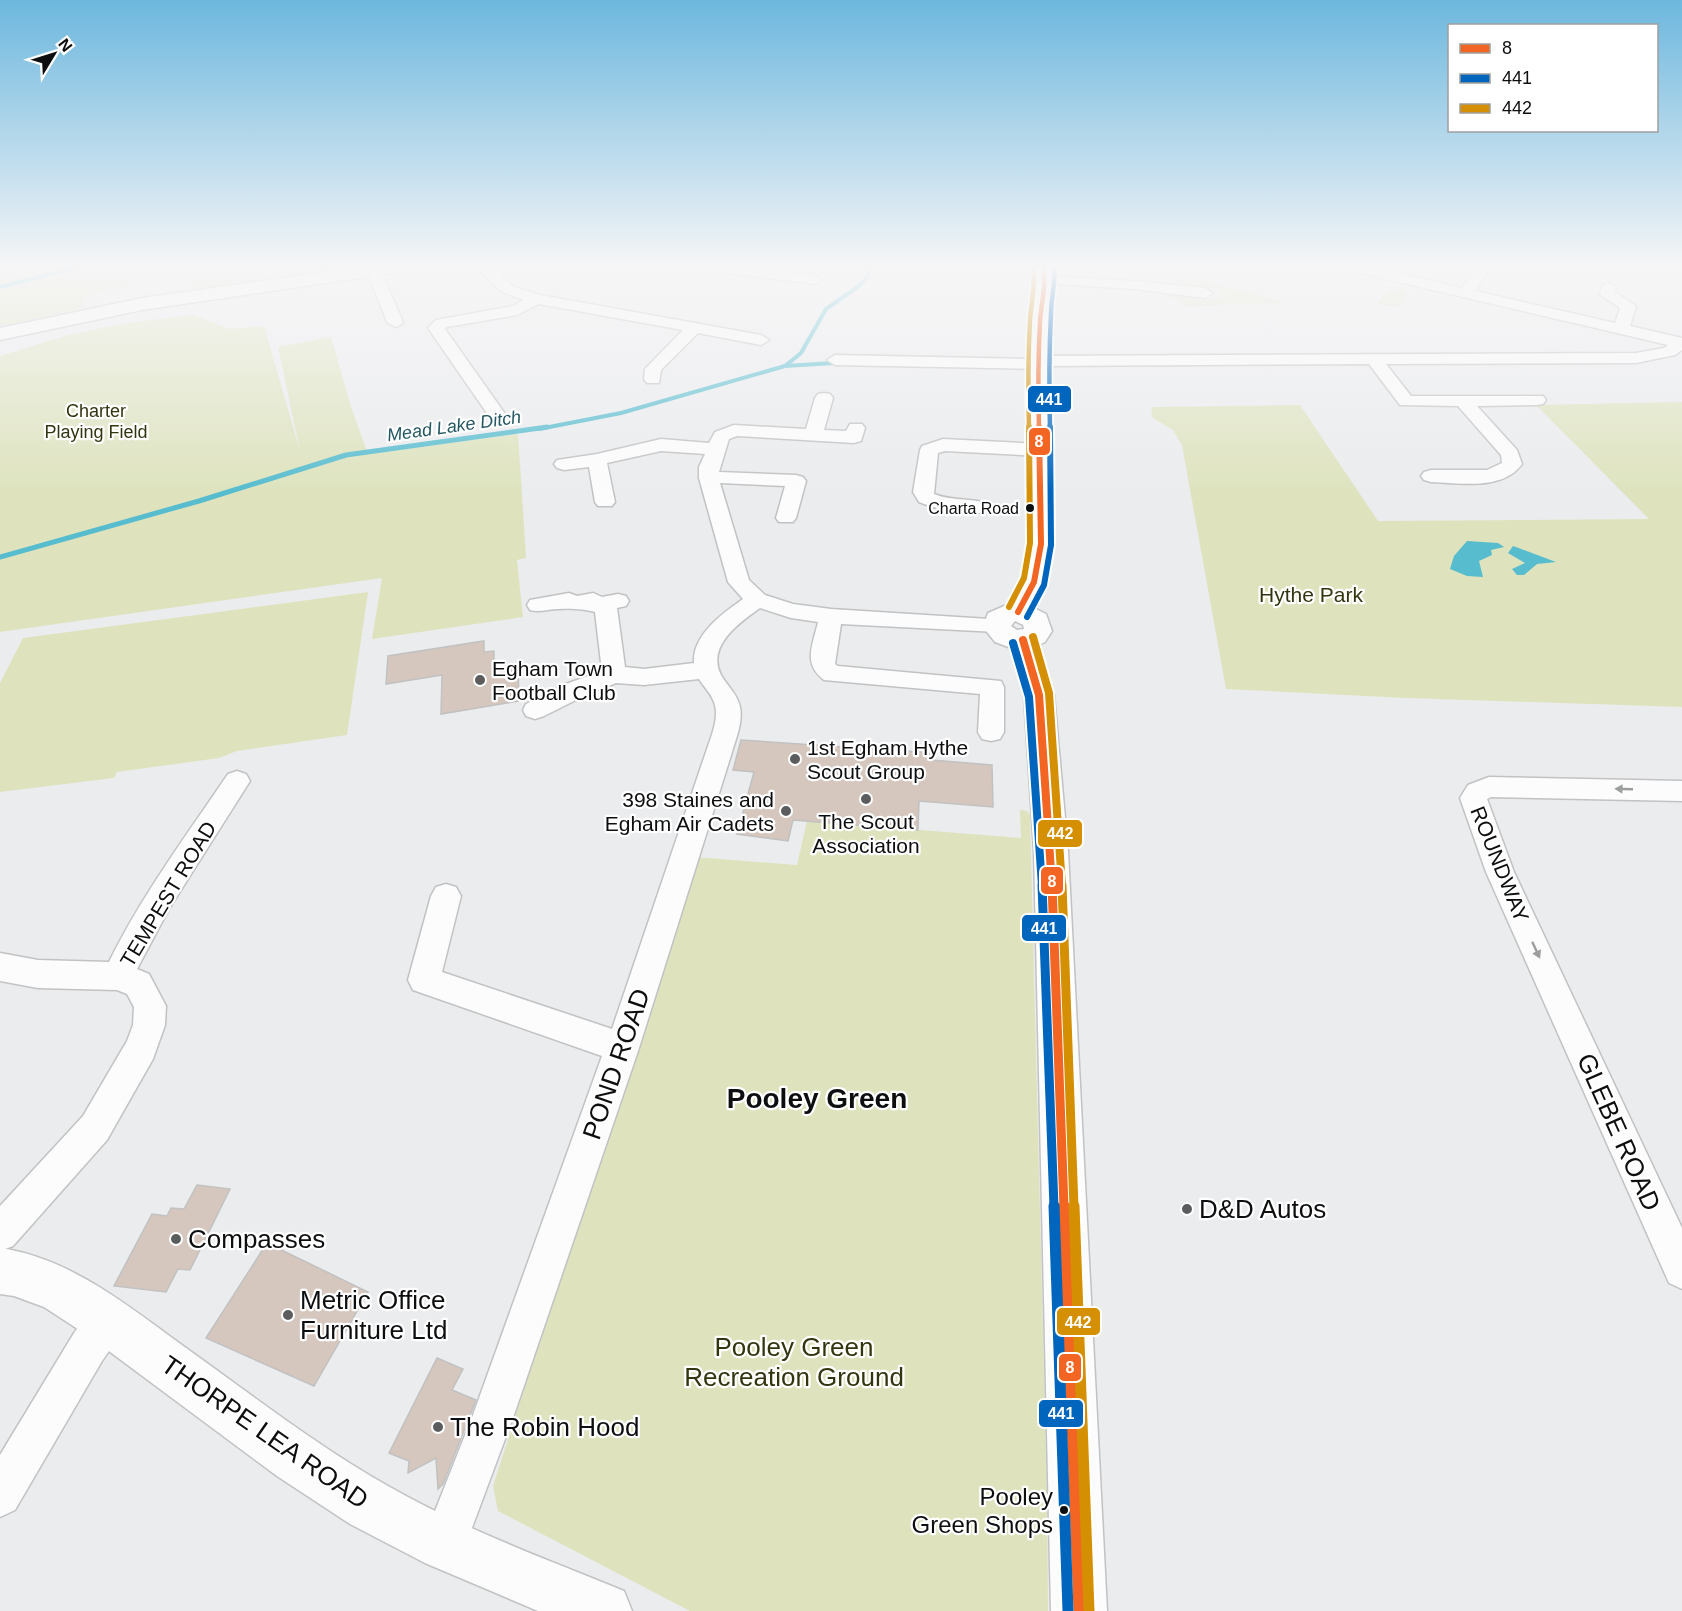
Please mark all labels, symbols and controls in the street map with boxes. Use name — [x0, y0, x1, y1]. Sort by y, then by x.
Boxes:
north arrow — [24, 24, 84, 84]
legend — [1448, 24, 1658, 132]
text: N — [55, 35, 76, 55]
text: 8 — [1502, 38, 1512, 58]
text: 441 — [1502, 68, 1532, 88]
text: 442 — [1502, 98, 1532, 118]
line badge: 441 — [1027, 385, 1072, 413]
text: 441 — [1036, 391, 1062, 408]
park label: Charter Playing Field — [44, 401, 148, 442]
water label: Mead Lake Ditch — [386, 407, 522, 445]
line badge: 8 — [1028, 427, 1051, 456]
text: 8 — [1035, 433, 1044, 450]
place label: Charta Road — [928, 500, 1019, 517]
marker: Charta Road — [1024, 502, 1036, 514]
park label: Hythe Park — [1259, 583, 1363, 606]
place label: Egham Town Football Club — [492, 657, 616, 704]
marker: Egham Town Football Club — [473, 673, 487, 687]
place label: 1st Egham Hythe Scout Group — [807, 736, 968, 783]
marker: 1st Egham Hythe Scout Group — [788, 752, 802, 766]
one-way arrow — [1614, 784, 1633, 794]
place label: 398 Staines and Egham Air Cadets — [605, 788, 774, 835]
marker: The Scout Association — [859, 792, 873, 806]
street label: ROUNDWAY — [1466, 803, 1534, 925]
marker: 398 Staines and Egham Air Cadets — [779, 804, 793, 818]
place label: The Scout Association — [812, 810, 920, 857]
street label: TEMPEST ROAD — [116, 817, 220, 971]
line badge: 442 — [1037, 819, 1083, 848]
text: 442 — [1047, 825, 1073, 842]
line badge: 8 — [1040, 866, 1064, 895]
text: 8 — [1048, 873, 1057, 890]
line badge: 441 — [1021, 914, 1067, 942]
text: 441 — [1031, 920, 1057, 937]
one-way arrow — [1532, 942, 1541, 959]
street label: POND ROAD — [576, 985, 656, 1143]
street label: GLEBE ROAD — [1571, 1049, 1667, 1215]
district label: Pooley Green — [727, 1083, 907, 1114]
place label: D&D Autos — [1199, 1194, 1326, 1224]
marker: D&D Autos — [1180, 1202, 1194, 1216]
place label: Compasses — [188, 1224, 325, 1254]
marker: Compasses — [169, 1232, 183, 1246]
place label: Metric Office Furniture Ltd — [300, 1285, 447, 1345]
line badge: 442 — [1056, 1307, 1101, 1336]
marker: Metric Office Furniture Ltd — [281, 1308, 295, 1322]
text: 442 — [1065, 1314, 1091, 1331]
park label: Pooley Green Recreation Ground — [684, 1332, 904, 1392]
street label: THORPE LEA ROAD — [156, 1349, 374, 1515]
line badge: 8 — [1058, 1353, 1082, 1382]
text: 8 — [1066, 1359, 1075, 1376]
line badge: 441 — [1038, 1399, 1084, 1428]
text: 441 — [1048, 1405, 1074, 1422]
place label: The Robin Hood — [450, 1412, 639, 1442]
marker: The Robin Hood — [431, 1420, 445, 1434]
place label: Pooley Green Shops — [912, 1483, 1053, 1538]
marker: Pooley Green Shops — [1058, 1504, 1070, 1516]

